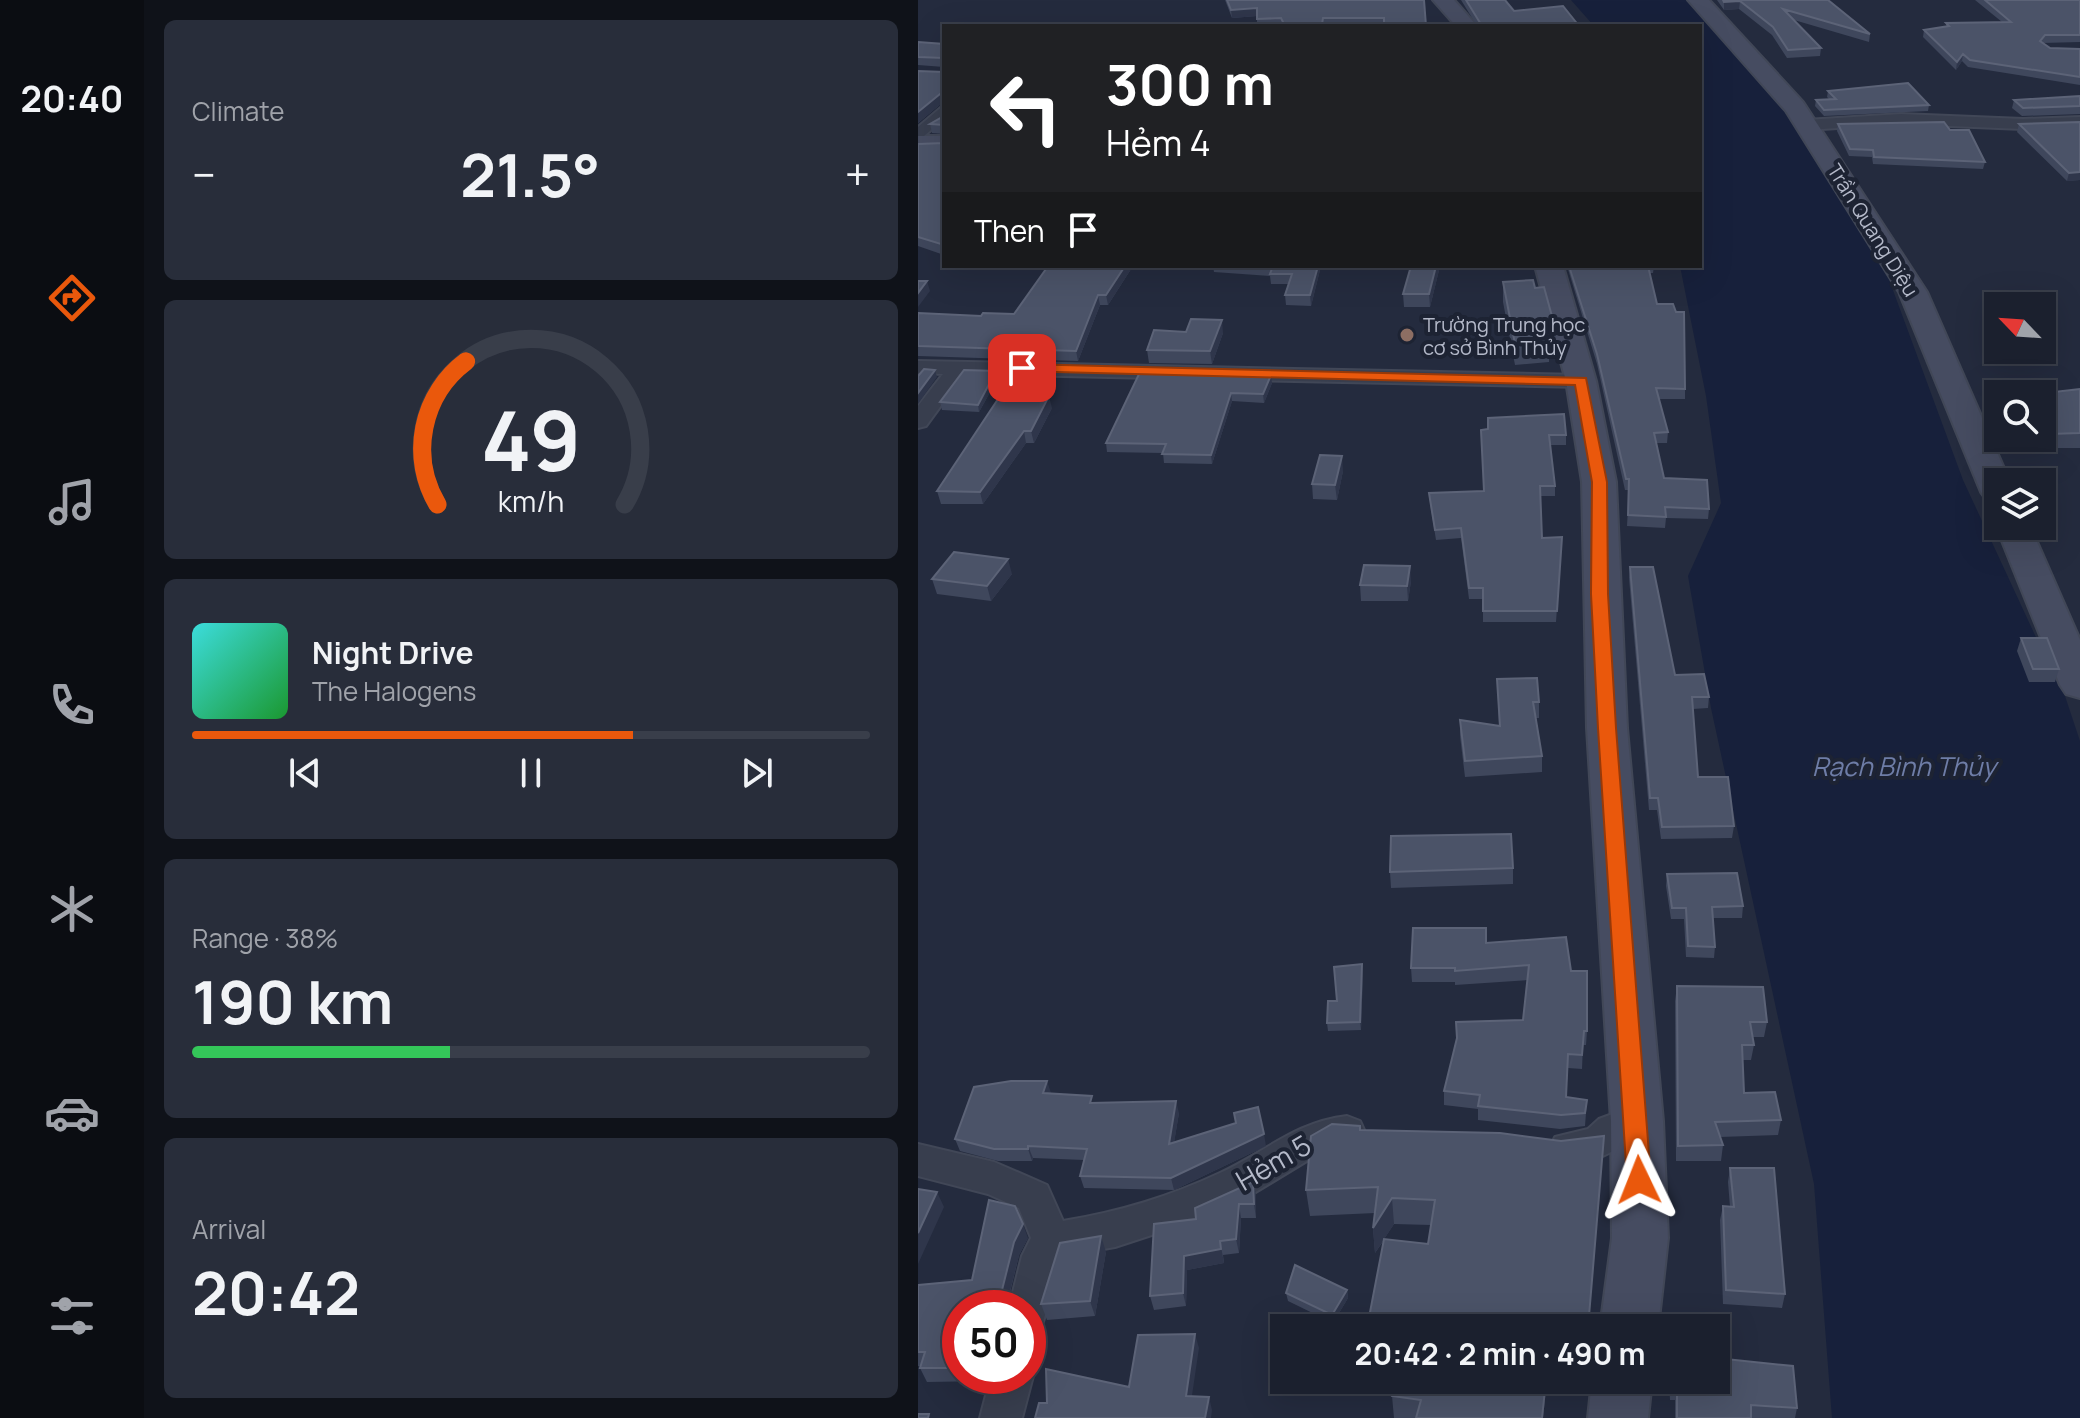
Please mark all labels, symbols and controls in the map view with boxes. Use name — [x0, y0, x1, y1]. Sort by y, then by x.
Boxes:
text: 300 m — [1106, 45, 1274, 122]
icon: left — [974, 56, 1078, 160]
text: 20:40 — [20, 74, 124, 123]
text: Climate — [192, 93, 284, 129]
text: Hẻm 4 — [1106, 118, 1211, 167]
text: 21.5° — [460, 133, 600, 215]
text: − — [192, 144, 216, 204]
text: + — [845, 144, 870, 204]
street label: Trần Quang Diệu — [1821, 159, 1925, 301]
icon: arrive — [1061, 208, 1105, 252]
text: Then — [974, 210, 1045, 251]
icon: directions — [44, 270, 100, 326]
north arrow — [1984, 292, 2056, 364]
map controls — [1984, 292, 2056, 540]
place label: Trường Trung học cơ sở Bình Thủy — [1423, 311, 1585, 361]
marker: Trường Trung học cơ sở Bình Thủy — [1398, 326, 1416, 344]
pin — [988, 334, 1056, 402]
icon: arrive — [1000, 346, 1044, 390]
button: search — [1984, 380, 2056, 452]
text: 49 — [481, 382, 581, 496]
button: layers — [1984, 468, 2056, 540]
icon: music — [44, 474, 100, 530]
text: km/h — [498, 483, 564, 522]
text: Night Drive — [312, 632, 474, 673]
text: The Halogens — [312, 673, 476, 709]
icon: phone — [44, 677, 100, 733]
water label: Rạch Bình Thủy — [1812, 748, 1999, 784]
icon: previous — [283, 751, 327, 795]
icon: pause — [509, 751, 553, 795]
icon: next — [735, 751, 779, 795]
icon: climate — [44, 881, 100, 937]
text: Range · 38% — [192, 920, 338, 956]
text: 190 km — [192, 960, 393, 1042]
icon: car — [44, 1085, 100, 1141]
street label: Hẻm 5 — [1228, 1125, 1318, 1199]
position arrow — [1597, 1138, 1681, 1222]
text: Arrival — [192, 1211, 266, 1247]
text: 20:42 — [192, 1251, 360, 1333]
icon: filters — [44, 1288, 100, 1344]
speed limit sign: 50 — [942, 1290, 1046, 1394]
text: 20:42 · 2 min · 490 m — [1355, 1333, 1645, 1374]

